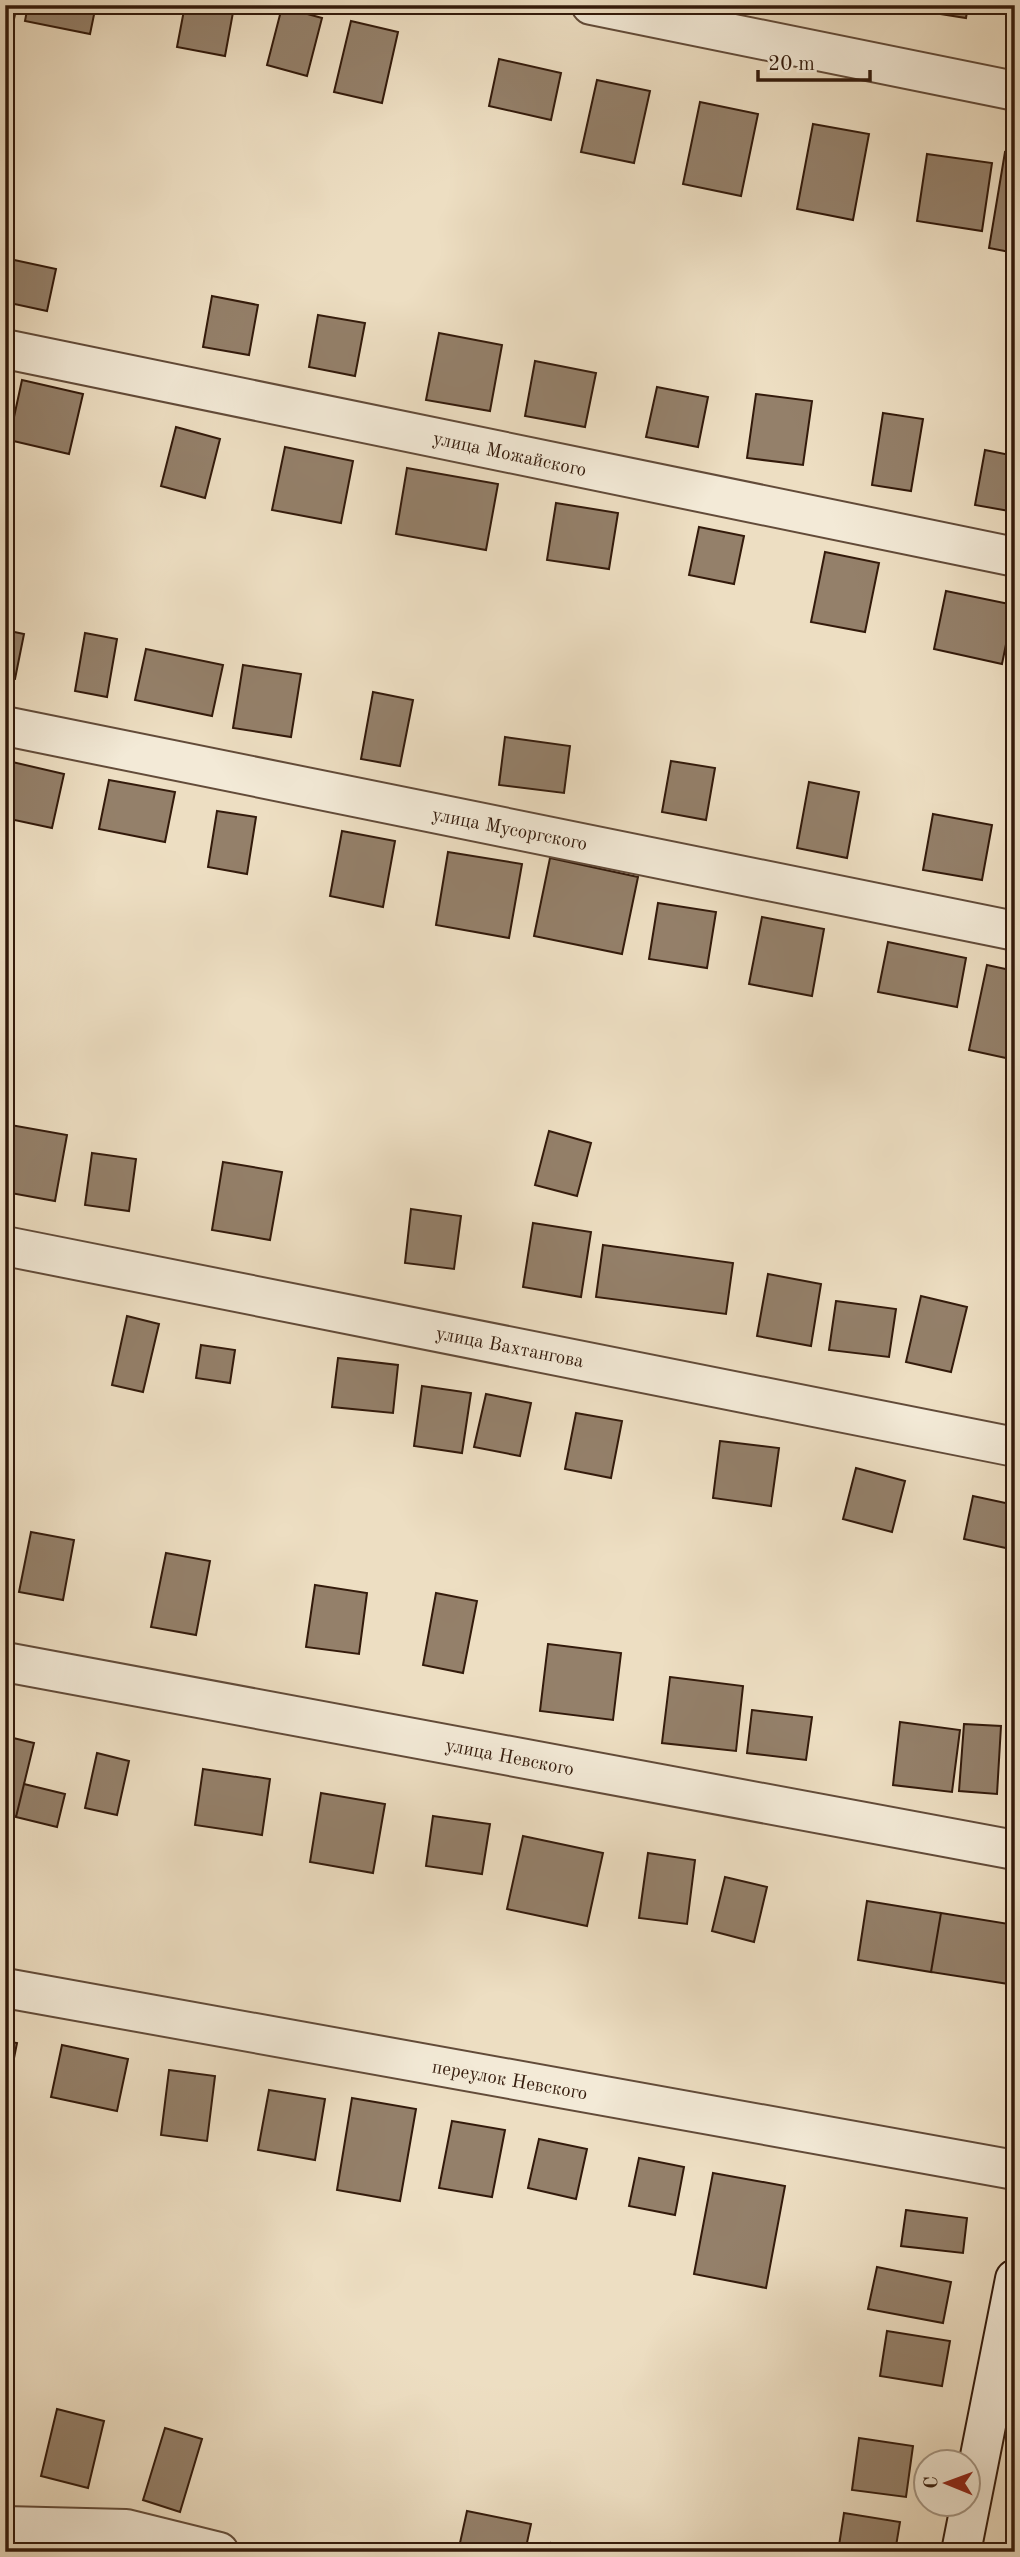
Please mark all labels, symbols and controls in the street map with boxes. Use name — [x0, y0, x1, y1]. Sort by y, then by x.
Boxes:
scale bar — [758, 38, 870, 82]
text: 20 m — [768, 54, 815, 75]
street label: улица Можайского — [431, 430, 588, 481]
street label: улица Мусоргского — [430, 806, 589, 855]
street label: улица Вахтангова — [434, 1325, 586, 1372]
street label: улица Невского — [444, 1737, 576, 1780]
street label: переулок Невского — [430, 2058, 589, 2104]
north arrow — [912, 2448, 982, 2518]
text: С — [923, 2476, 942, 2489]

